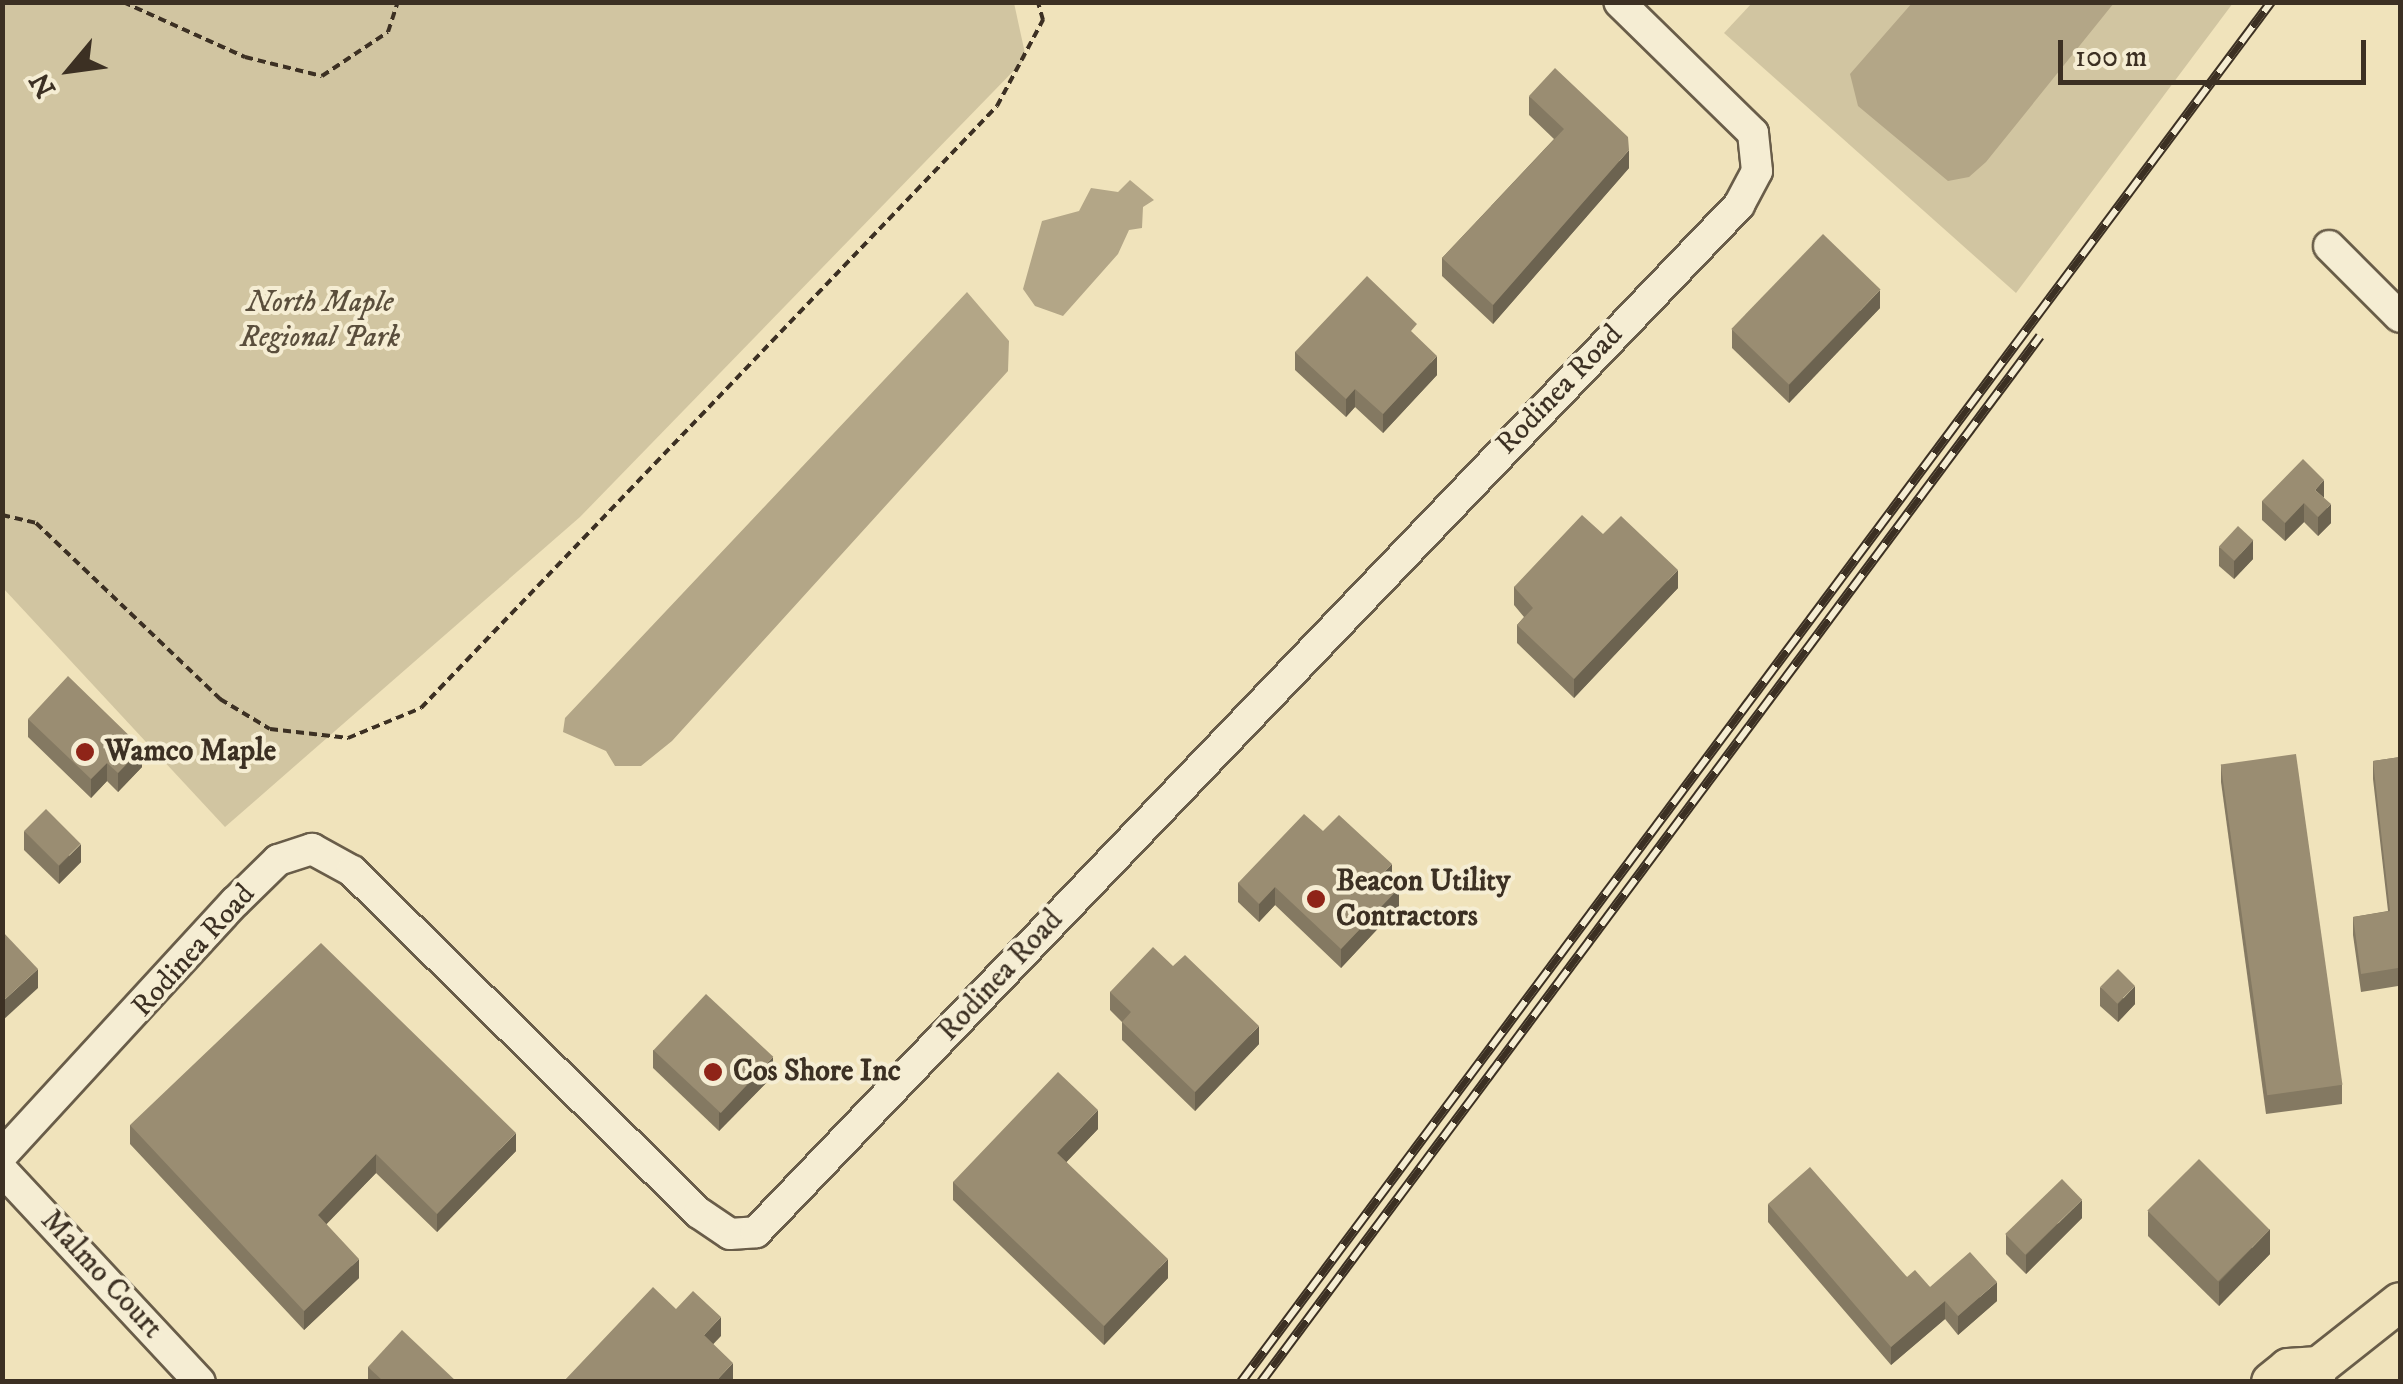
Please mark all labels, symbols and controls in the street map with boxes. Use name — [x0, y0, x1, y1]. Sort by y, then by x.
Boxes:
north arrow — [20, 20, 120, 120]
scale bar — [2063, 20, 2370, 82]
text: 100 m — [2075, 39, 2147, 76]
text: N — [22, 66, 64, 103]
park label: North Maple Regional Park — [240, 285, 400, 356]
street label: Rodinea Road — [1489, 318, 1631, 462]
place label: Wamco Maple — [105, 734, 276, 770]
marker: Wamco Maple — [74, 741, 96, 763]
place label: Beacon Utility Contractors — [1336, 864, 1510, 934]
street label: Rodinea Road — [125, 877, 263, 1025]
marker: Beacon Utility Contractors — [1305, 888, 1327, 910]
street label: Rodinea Road — [931, 903, 1071, 1049]
place label: Cos Shore Inc — [733, 1054, 901, 1090]
marker: Cos Shore Inc — [702, 1061, 724, 1083]
street label: Malmo Court — [32, 1203, 170, 1347]

